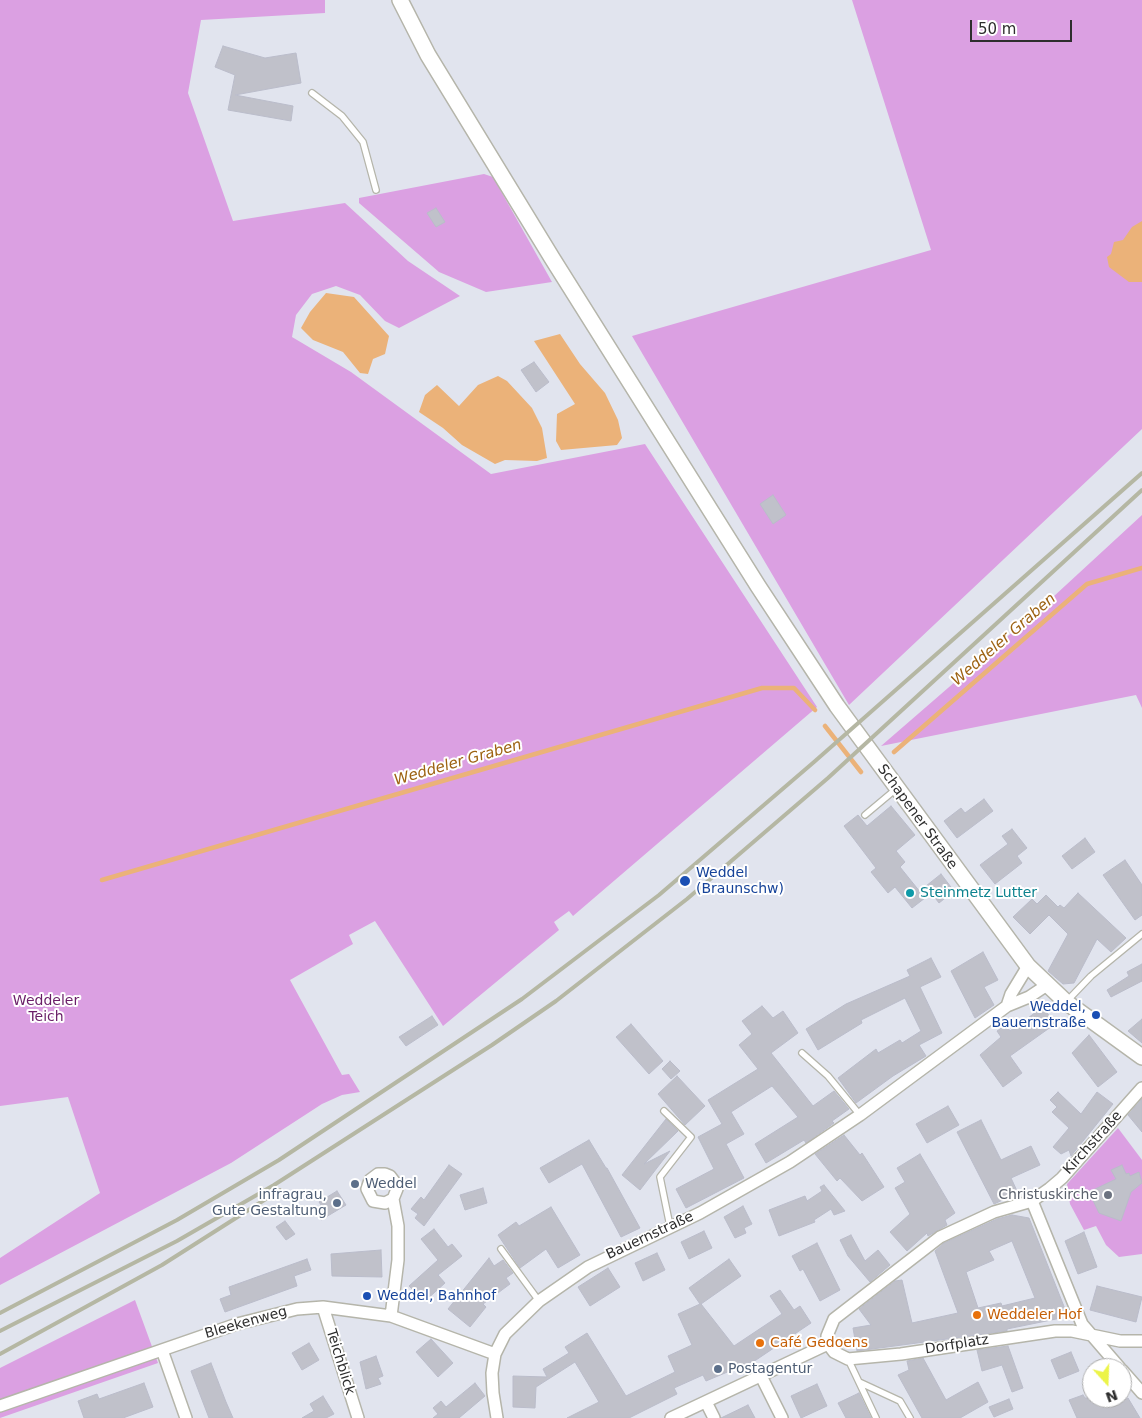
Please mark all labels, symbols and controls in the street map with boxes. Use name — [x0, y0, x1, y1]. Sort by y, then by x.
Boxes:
scale bar — [972, 10, 1074, 42]
text: 50 m — [978, 20, 1016, 38]
water label: Weddeler Graben — [948, 590, 1060, 690]
water label: Weddeler Graben — [392, 736, 524, 790]
street label: Schapener Straße — [873, 761, 961, 873]
place label: Weddel (Braunschw) — [696, 865, 784, 898]
marker: Weddel (Braunschw) — [678, 874, 692, 888]
place label: Steinmetz Lutter — [920, 885, 1037, 901]
marker: Steinmetz Lutter — [904, 887, 916, 899]
park label: Weddeler Teich — [13, 993, 79, 1026]
place label: Weddel, Bauernstraße — [991, 999, 1086, 1032]
marker: Weddel, Bauernstraße — [1090, 1009, 1102, 1021]
street label: Kirchstraße — [1060, 1108, 1126, 1178]
place label: Weddel — [365, 1176, 417, 1192]
marker: Weddel — [349, 1178, 361, 1190]
place label: infragrau, Gute Gestaltung — [212, 1187, 327, 1220]
place label: Christuskirche — [998, 1187, 1098, 1203]
marker: Christuskirche — [1102, 1189, 1114, 1201]
marker: infragrau, Gute Gestaltung — [331, 1197, 343, 1209]
street label: Bauernstraße — [604, 1208, 696, 1264]
place label: Weddel, Bahnhof — [377, 1288, 496, 1304]
marker: Weddel, Bahnhof — [361, 1290, 373, 1302]
street label: Bleekenweg — [203, 1303, 289, 1343]
place label: Weddeler Hof — [987, 1307, 1082, 1323]
marker: Weddeler Hof — [971, 1309, 983, 1321]
street label: Teichblick — [322, 1327, 358, 1397]
street label: Dorfplatz — [924, 1332, 990, 1358]
place label: Café Gedoens — [770, 1335, 868, 1351]
marker: Café Gedoens — [754, 1337, 766, 1349]
north arrow — [1082, 1358, 1132, 1408]
place label: Postagentur — [728, 1361, 812, 1377]
marker: Postagentur — [712, 1363, 724, 1375]
text: N — [1104, 1387, 1120, 1406]

